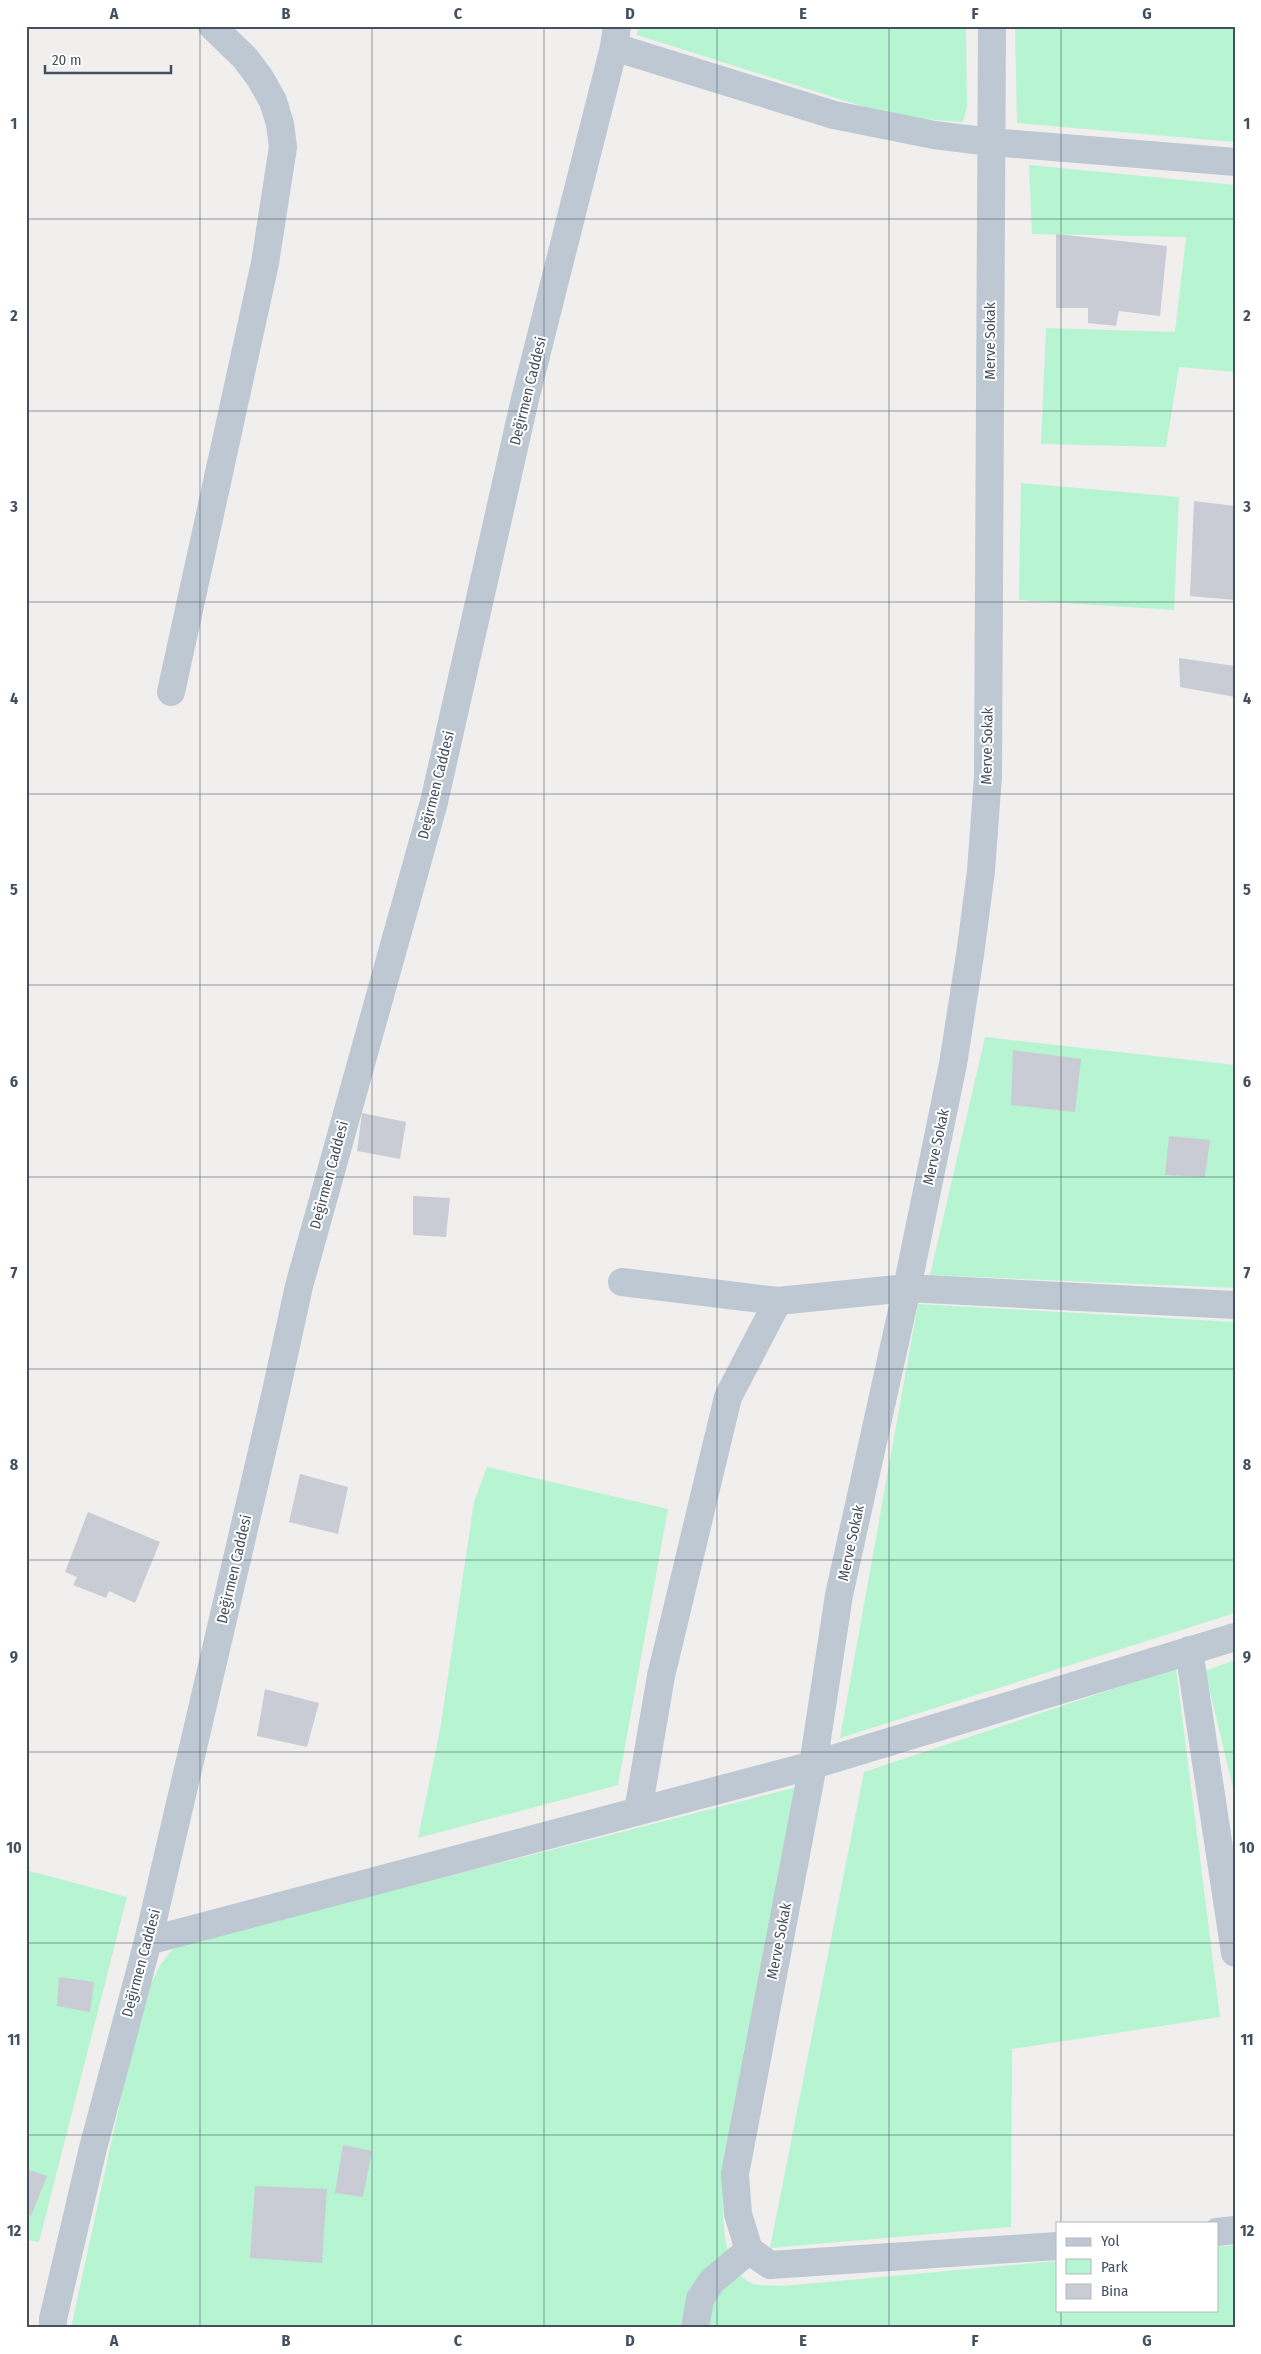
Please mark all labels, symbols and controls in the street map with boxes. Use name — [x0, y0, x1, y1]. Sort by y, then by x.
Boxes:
text: A — [109, 4, 119, 23]
text: B — [282, 4, 291, 23]
text: C — [454, 4, 463, 23]
text: D — [625, 4, 635, 23]
text: E — [799, 4, 807, 23]
text: F — [971, 4, 979, 23]
text: G — [1142, 4, 1152, 23]
scale bar — [45, 42, 171, 74]
text: 20 m — [52, 51, 82, 69]
text: 1 — [11, 114, 17, 133]
text: 1 — [1244, 114, 1250, 133]
street label: Merve Sokak — [981, 302, 999, 380]
text: 2 — [9, 306, 18, 325]
text: 2 — [1242, 306, 1251, 325]
street label: Değirmen Caddesi — [506, 335, 550, 447]
text: 3 — [9, 497, 18, 516]
text: 3 — [1242, 497, 1251, 516]
text: 4 — [10, 689, 18, 708]
text: 4 — [1243, 689, 1251, 708]
street label: Merve Sokak — [977, 707, 997, 785]
street label: Değirmen Caddesi — [414, 729, 458, 841]
text: 5 — [10, 880, 18, 899]
text: 5 — [1243, 880, 1251, 899]
text: 6 — [10, 1072, 18, 1091]
text: 6 — [1243, 1072, 1251, 1091]
street label: Merve Sokak — [919, 1107, 953, 1187]
street label: Değirmen Caddesi — [306, 1119, 352, 1231]
text: 7 — [11, 1263, 18, 1282]
text: 7 — [1244, 1263, 1251, 1282]
text: 8 — [10, 1455, 19, 1474]
text: 8 — [1243, 1455, 1252, 1474]
street label: Merve Sokak — [834, 1503, 868, 1583]
street label: Değirmen Caddesi — [213, 1513, 255, 1625]
text: 9 — [10, 1647, 18, 1666]
text: 9 — [1243, 1647, 1251, 1666]
text: 10 — [6, 1838, 22, 1857]
text: 10 — [1239, 1838, 1255, 1857]
street label: Merve Sokak — [763, 1901, 795, 1981]
street label: Değirmen Caddesi — [118, 1907, 164, 2019]
text: 11 — [7, 2030, 21, 2049]
text: 11 — [1240, 2030, 1254, 2049]
text: 12 — [7, 2221, 22, 2240]
text: 12 — [1240, 2221, 1255, 2240]
legend — [1056, 2222, 1218, 2312]
text: Yol — [1101, 2232, 1119, 2250]
text: Park — [1101, 2258, 1128, 2276]
text: Bina — [1101, 2282, 1128, 2300]
text: A — [109, 2331, 119, 2350]
text: B — [282, 2331, 291, 2350]
text: C — [454, 2331, 463, 2350]
text: D — [625, 2331, 635, 2350]
text: E — [799, 2331, 807, 2350]
text: F — [971, 2331, 979, 2350]
text: G — [1142, 2331, 1152, 2350]

